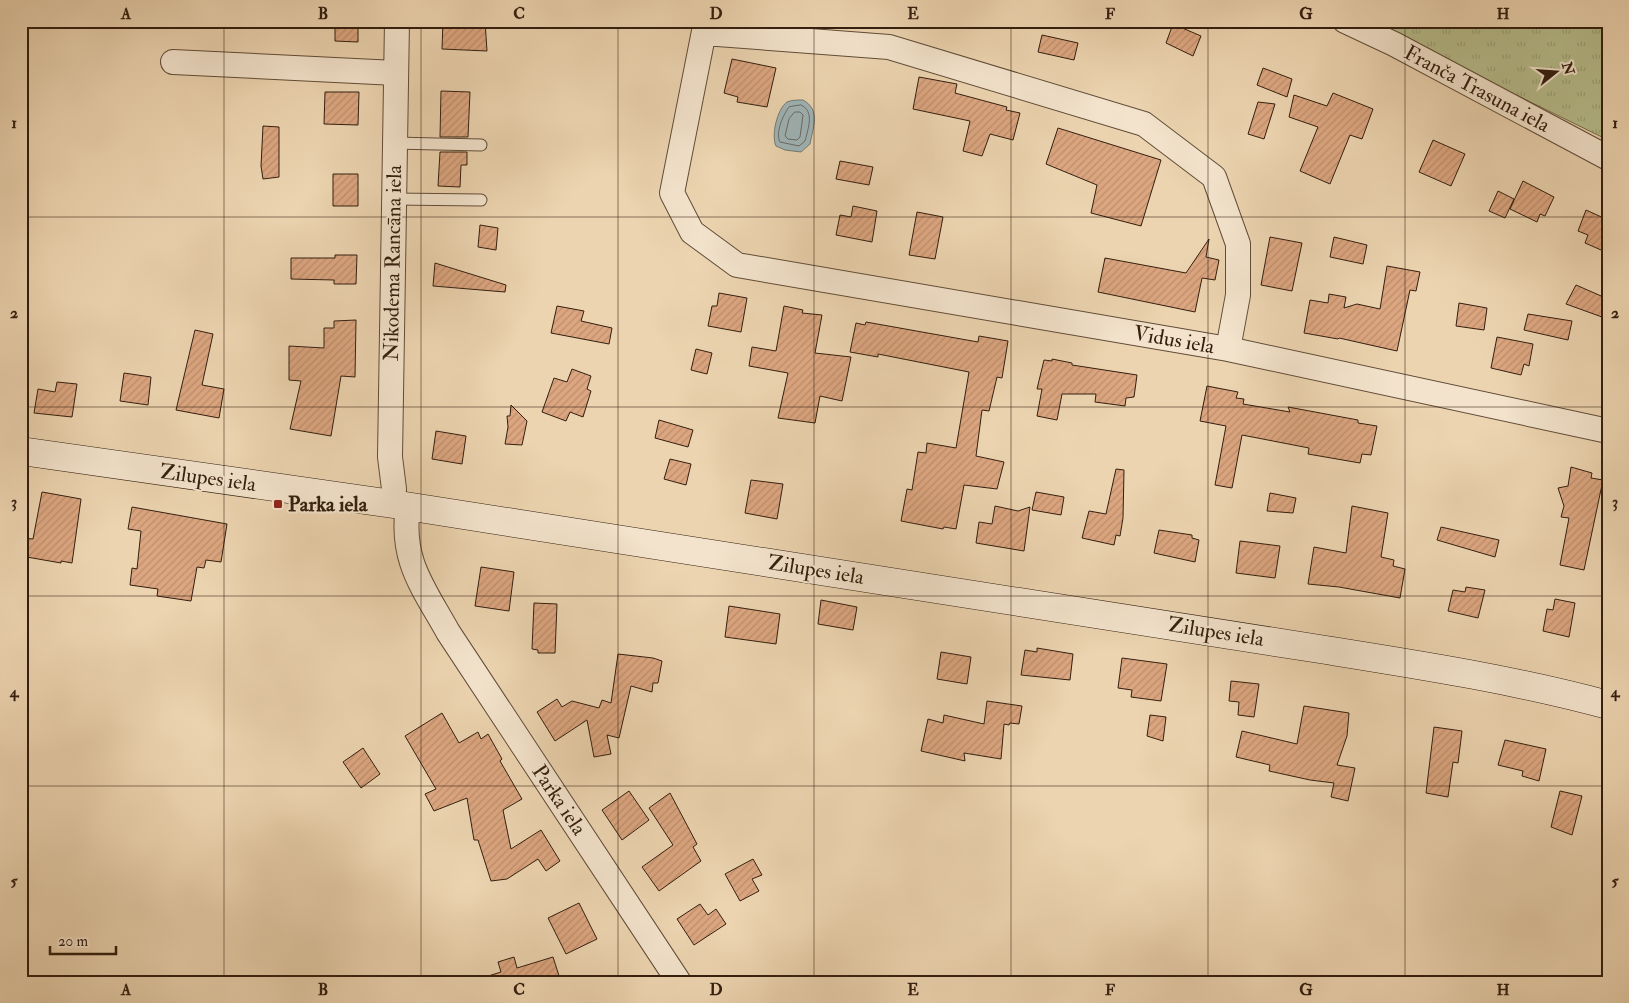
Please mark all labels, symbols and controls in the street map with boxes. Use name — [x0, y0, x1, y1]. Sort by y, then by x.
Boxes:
text: A — [120, 4, 132, 24]
text: B — [318, 4, 328, 24]
text: C — [513, 4, 525, 24]
text: D — [709, 4, 723, 24]
text: E — [907, 4, 919, 24]
text: F — [1105, 4, 1115, 24]
text: G — [1299, 4, 1313, 24]
text: H — [1496, 4, 1510, 24]
street label: Franča Trasuna iela — [1399, 39, 1555, 139]
north arrow — [1532, 48, 1582, 98]
text: N — [1558, 59, 1578, 77]
text: 1 — [11, 113, 17, 133]
text: 1 — [1612, 113, 1618, 133]
street label: Nikodema Rancāna iela — [378, 164, 408, 361]
text: 2 — [10, 303, 18, 323]
text: 2 — [1611, 303, 1619, 323]
street label: Vidus iela — [1132, 320, 1217, 360]
street label: Zilupes iela — [158, 458, 258, 498]
place label: Parka iela — [288, 491, 369, 518]
text: 3 — [11, 492, 17, 512]
text: 3 — [1612, 492, 1618, 512]
marker: Parka iela — [272, 498, 284, 510]
street label: Zilupes iela — [766, 549, 866, 591]
street label: Zilupes iela — [1166, 611, 1266, 653]
text: 4 — [9, 682, 20, 702]
text: 4 — [1610, 682, 1621, 702]
street label: Parka iela — [526, 760, 593, 841]
text: 5 — [10, 871, 18, 891]
text: 5 — [1611, 871, 1619, 891]
scale bar — [50, 923, 116, 955]
text: 20 m — [58, 932, 88, 951]
text: A — [120, 980, 132, 1000]
text: B — [318, 980, 328, 1000]
text: C — [513, 980, 525, 1000]
text: D — [709, 980, 723, 1000]
text: E — [907, 980, 919, 1000]
text: F — [1105, 980, 1115, 1000]
text: G — [1299, 980, 1313, 1000]
text: H — [1496, 980, 1510, 1000]

